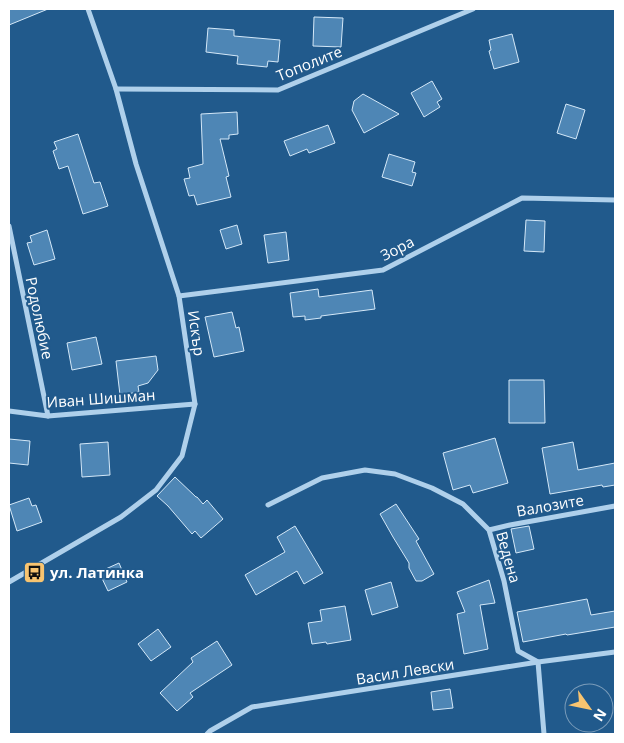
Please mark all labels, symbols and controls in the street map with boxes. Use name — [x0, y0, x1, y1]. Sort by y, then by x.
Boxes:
street label: Тополите — [273, 41, 345, 85]
street label: Зора — [377, 231, 417, 265]
street label: Родолюбие — [22, 275, 58, 361]
street label: Искър — [184, 309, 210, 357]
street label: Иван Шишман — [46, 384, 156, 412]
street label: Валозите — [515, 489, 585, 521]
street label: Ведена — [492, 529, 526, 585]
bus stop icon: ул. Латинка — [22, 560, 46, 584]
place label: ул. Латинка — [50, 562, 144, 582]
street label: Васил Левски — [354, 653, 456, 689]
north arrow — [564, 683, 614, 733]
text: N — [589, 705, 611, 725]

